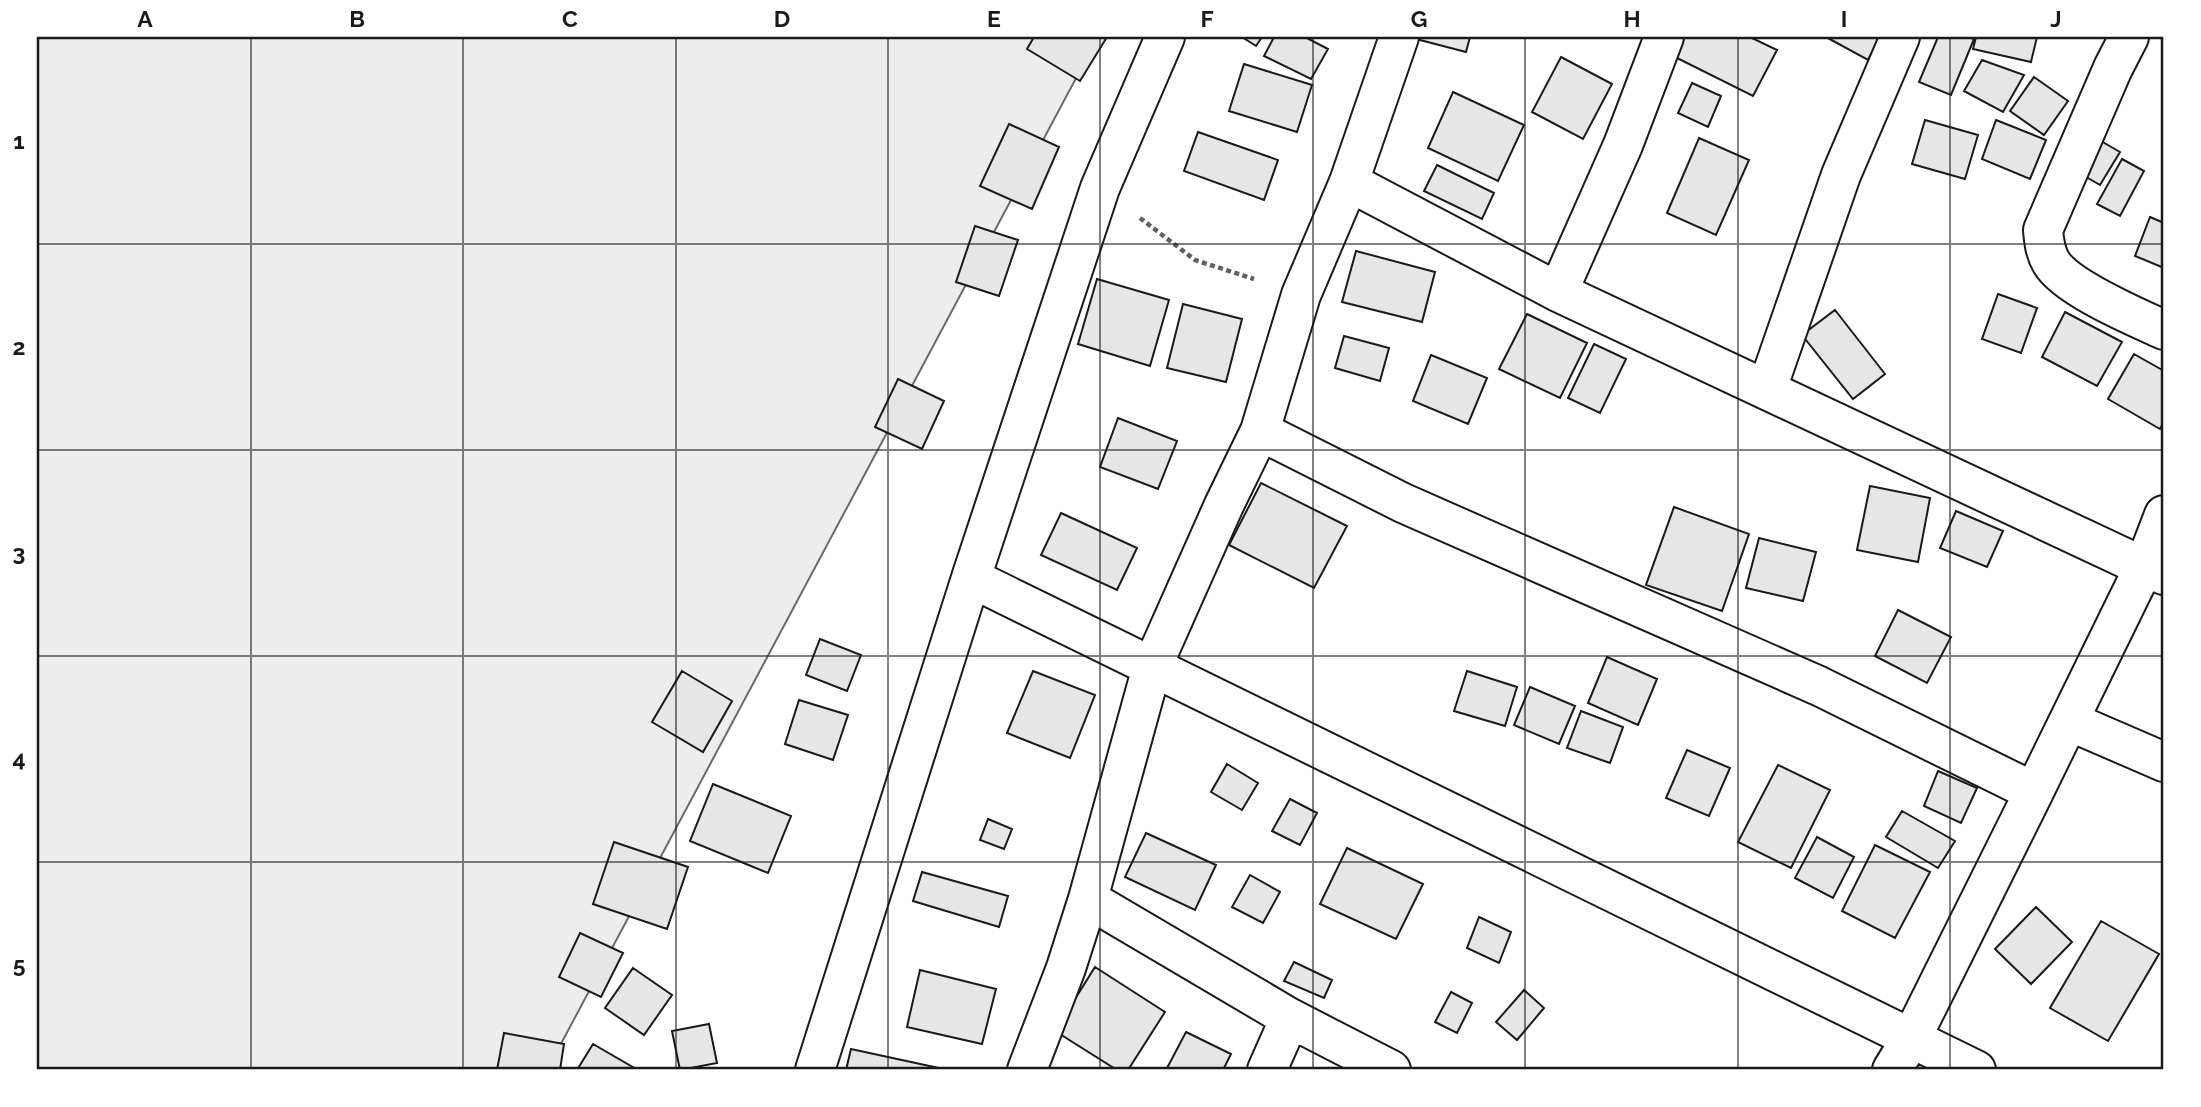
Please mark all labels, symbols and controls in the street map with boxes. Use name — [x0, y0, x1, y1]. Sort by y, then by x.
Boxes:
text: A — [137, 5, 153, 32]
text: B — [349, 5, 365, 32]
text: C — [562, 5, 578, 32]
text: D — [774, 5, 790, 32]
text: E — [987, 5, 1001, 32]
text: F — [1200, 5, 1214, 32]
text: G — [1411, 5, 1427, 32]
text: H — [1623, 5, 1641, 32]
text: I — [1841, 5, 1847, 32]
text: J — [2050, 5, 2062, 32]
text: 1 — [13, 127, 25, 154]
text: 2 — [13, 333, 25, 360]
text: 3 — [13, 539, 25, 566]
text: 4 — [12, 745, 26, 772]
text: 5 — [13, 951, 26, 978]

